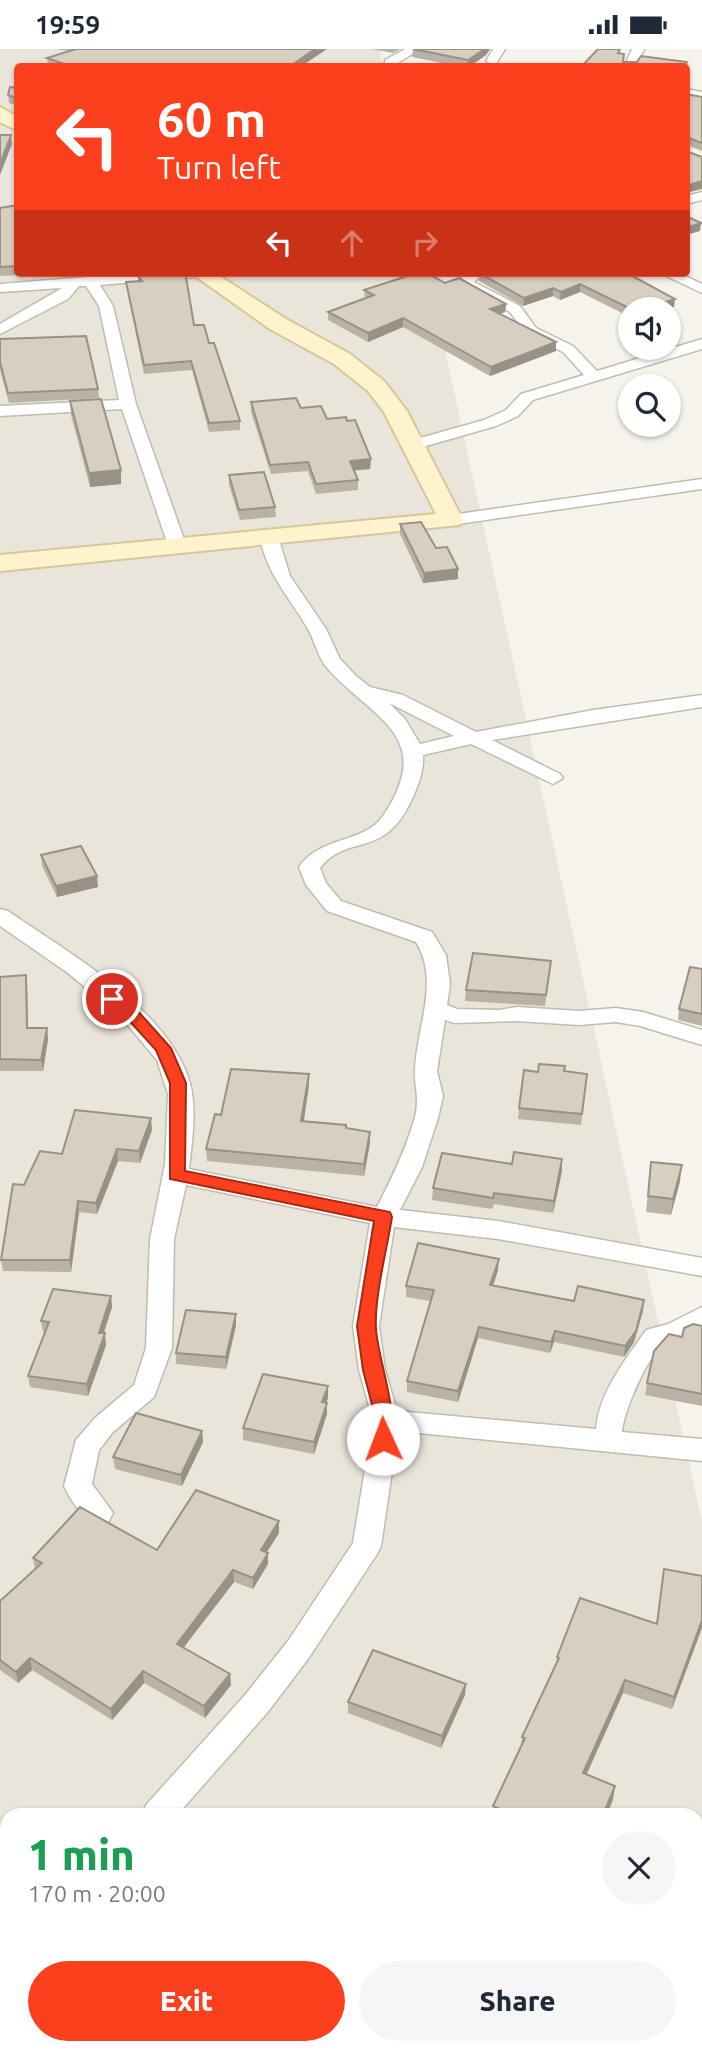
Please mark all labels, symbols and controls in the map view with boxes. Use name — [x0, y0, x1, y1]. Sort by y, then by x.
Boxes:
text: 19:59 — [35, 10, 100, 39]
icon: left — [42, 91, 133, 182]
text: 60 m — [157, 91, 266, 146]
text: Turn left — [157, 149, 281, 185]
icon: left — [260, 224, 298, 262]
icon: ahead — [333, 224, 371, 262]
icon: right — [406, 224, 444, 262]
map controls — [618, 297, 681, 437]
button: sound — [618, 297, 681, 360]
button: search — [618, 374, 681, 437]
pin — [82, 969, 142, 1029]
icon: arrive — [93, 980, 131, 1018]
position arrow — [346, 1402, 420, 1476]
text: 1 min — [28, 1831, 135, 1878]
button: close — [602, 1831, 676, 1905]
text: 170 m · 20:00 — [28, 1881, 166, 1906]
button: Exit — [28, 1961, 345, 2041]
button: Share — [359, 1961, 676, 2041]

